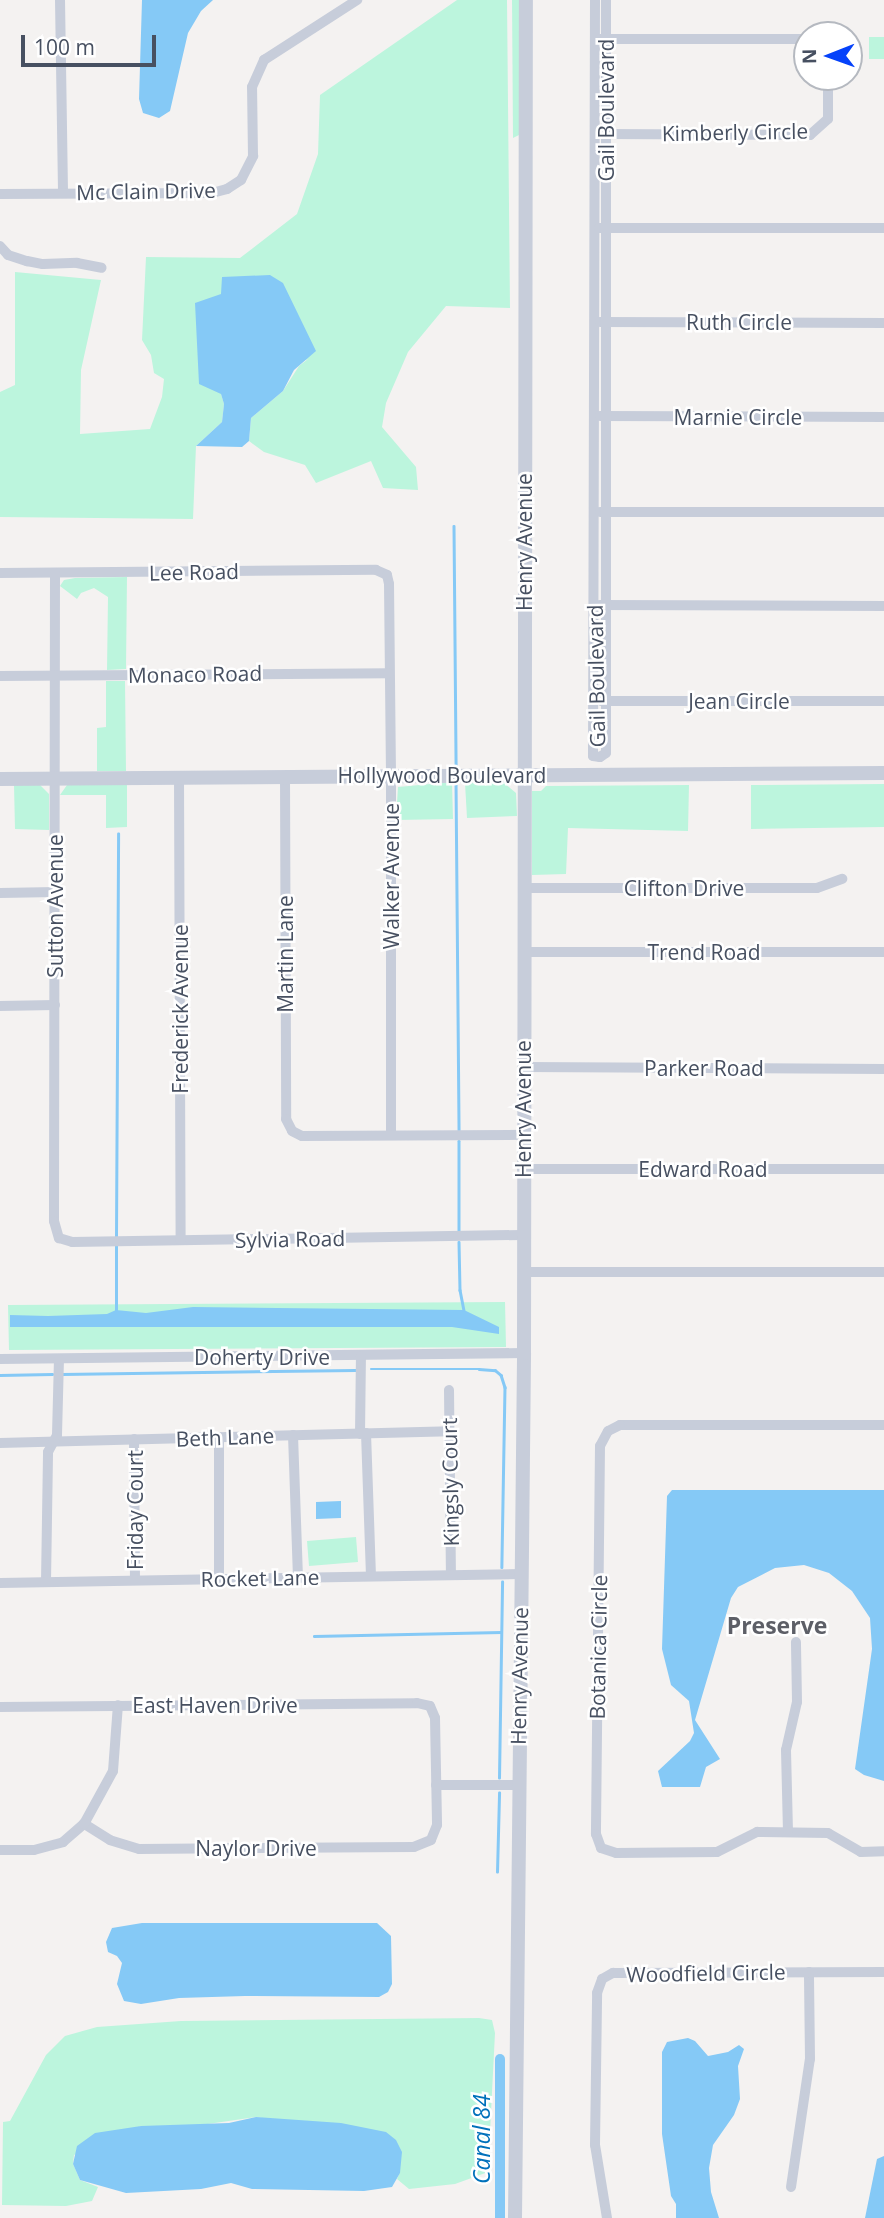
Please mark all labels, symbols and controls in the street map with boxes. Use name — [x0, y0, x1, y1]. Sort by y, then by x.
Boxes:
scale bar — [24, 21, 159, 65]
north arrow — [793, 21, 863, 91]
text: 100 m — [34, 33, 95, 61]
street label: Gail Boulevard — [593, 39, 619, 181]
text: N — [796, 48, 822, 64]
street label: Kimberly Circle — [662, 118, 808, 146]
street label: Mc Clain Drive — [76, 177, 216, 205]
street label: Ruth Circle — [686, 309, 792, 335]
street label: Marnie Circle — [674, 404, 802, 430]
street label: Henry Avenue — [511, 473, 537, 611]
street label: Lee Road — [149, 559, 239, 585]
street label: Gail Boulevard — [582, 604, 610, 748]
street label: Monaco Road — [128, 660, 262, 688]
street label: Jean Circle — [688, 688, 790, 714]
street label: Hollywood Boulevard — [338, 762, 546, 788]
street label: Walker Avenue — [378, 803, 404, 949]
street label: Sutton Avenue — [42, 834, 68, 978]
street label: Clifton Drive — [624, 875, 744, 901]
street label: Martin Lane — [272, 895, 298, 1013]
street label: Frederick Avenue — [167, 924, 193, 1094]
street label: Trend Road — [647, 939, 761, 965]
street label: Henry Avenue — [510, 1040, 536, 1178]
street label: Parker Road — [644, 1055, 764, 1081]
street label: Edward Road — [638, 1156, 768, 1182]
street label: Sylvia Road — [235, 1225, 345, 1253]
street label: Doherty Drive — [194, 1344, 330, 1370]
street label: Kingsly Court — [436, 1418, 464, 1546]
street label: Beth Lane — [175, 1423, 275, 1451]
street label: Friday Court — [122, 1450, 148, 1570]
street label: Rocket Lane — [200, 1564, 320, 1592]
street label: Botanica Circle — [584, 1574, 612, 1720]
street label: Henry Avenue — [505, 1607, 533, 1745]
district label: Preserve — [727, 1611, 827, 1639]
street label: East Haven Drive — [132, 1692, 298, 1718]
street label: Naylor Drive — [195, 1835, 317, 1861]
street label: Woodfield Circle — [626, 1959, 786, 1987]
water label: Canal 84 — [467, 2094, 495, 2184]

